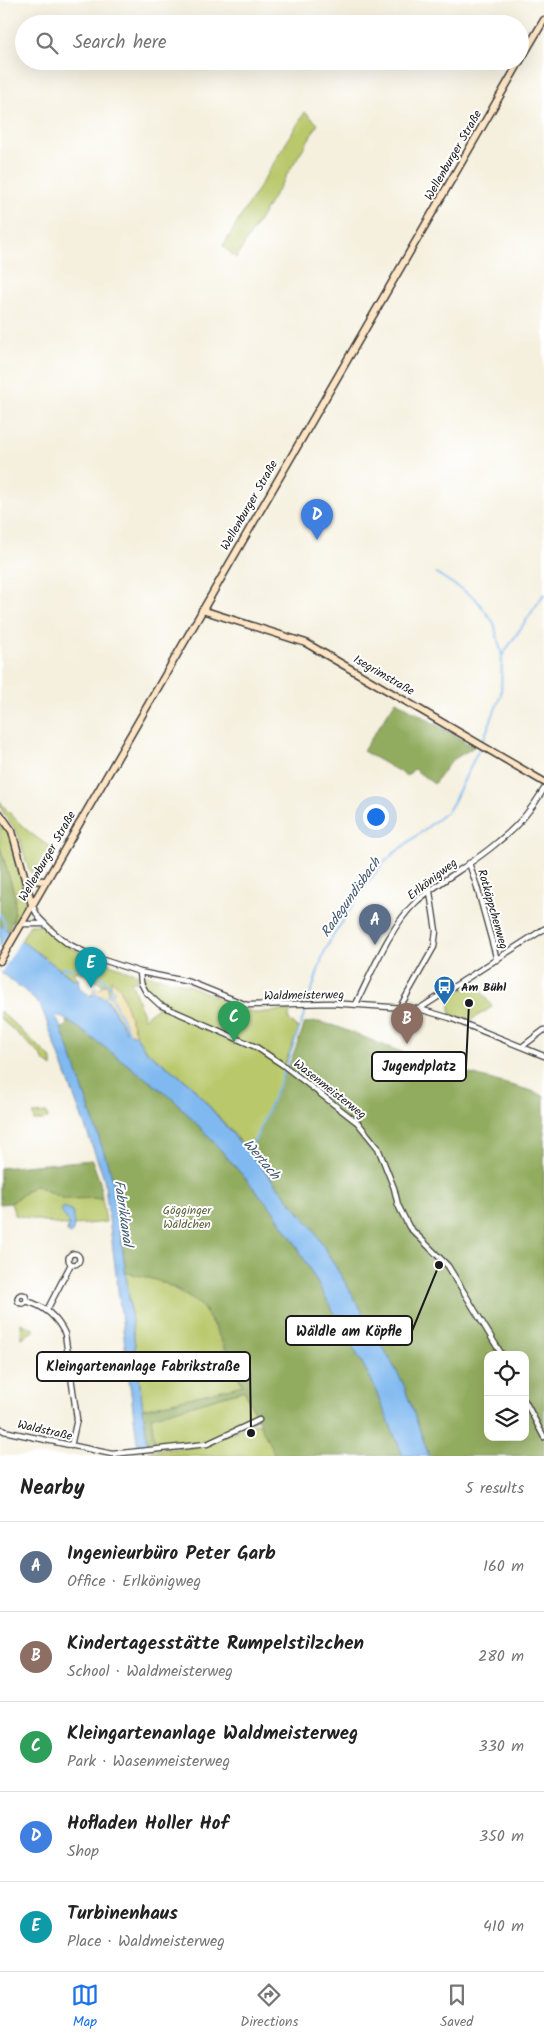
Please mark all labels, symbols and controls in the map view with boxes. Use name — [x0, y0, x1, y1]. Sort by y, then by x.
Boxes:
search box — [15, 15, 529, 70]
text: Search here — [73, 28, 167, 58]
icon: search — [33, 29, 61, 57]
street label: Wellenburger Straße — [420, 106, 487, 204]
street label: Wellenburger Straße — [216, 456, 283, 554]
pin: D — [301, 499, 333, 540]
street label: Isegrimstraße — [350, 650, 419, 701]
your location — [363, 804, 389, 830]
street label: Wellenburger Straße — [14, 807, 81, 905]
water label: Radegundisbach — [315, 852, 387, 942]
street label: Erlkönigweg — [403, 854, 462, 905]
street label: Rotkäppchenweg — [472, 867, 513, 952]
pin: A — [359, 904, 391, 945]
pin: E — [75, 947, 107, 988]
bus stop icon: Am Bühl — [433, 975, 457, 1006]
place label: Am Bühl — [461, 978, 507, 997]
street label: Waldmeisterweg — [264, 985, 344, 1006]
pin: C — [218, 1001, 250, 1042]
pin: B — [391, 1003, 423, 1044]
callout: Jugendplatz — [372, 1052, 466, 1081]
street label: Wasenmeisterweg — [289, 1055, 370, 1124]
text: Jugendplatz — [382, 1056, 456, 1078]
water label: Wertach — [238, 1134, 286, 1186]
water label: Fabrikkanal — [107, 1179, 139, 1250]
park label: Gögginger Wäldchen — [163, 1201, 212, 1234]
callout: Wäldle am Köpfle — [286, 1316, 412, 1345]
text: Wäldle am Köpfle — [296, 1321, 402, 1343]
map controls — [484, 1351, 529, 1441]
button: locate — [484, 1351, 529, 1396]
callout: Kleingartenanlage Fabrikstraße — [37, 1352, 250, 1381]
text: Kleingartenanlage Fabrikstraße — [46, 1356, 240, 1378]
button: layers — [484, 1396, 529, 1441]
street label: Waldstraße — [16, 1415, 75, 1446]
text: Nearby — [20, 1472, 85, 1505]
text: 5 results — [465, 1476, 524, 1501]
text: Ingenieurbüro Peter Garb — [67, 1539, 276, 1569]
text: A — [31, 1554, 41, 1579]
text: 160 m — [483, 1554, 524, 1579]
text: Office · Erlkönigweg — [67, 1569, 201, 1594]
text: Kindertagesstätte Rumpelstilzchen — [67, 1629, 364, 1659]
text: B — [31, 1644, 41, 1669]
text: 280 m — [478, 1644, 524, 1669]
text: School · Waldmeisterweg — [67, 1659, 233, 1684]
text: Kleingartenanlage Waldmeisterweg — [67, 1719, 358, 1749]
text: C — [31, 1734, 41, 1759]
text: 330 m — [479, 1734, 524, 1759]
text: Park · Wasenmeisterweg — [67, 1749, 230, 1774]
text: Hofladen Holler Hof — [67, 1809, 229, 1839]
text: D — [31, 1824, 41, 1849]
text: 350 m — [479, 1824, 524, 1849]
text: Shop — [67, 1839, 99, 1864]
text: Turbinenhaus — [67, 1899, 178, 1929]
text: E — [32, 1914, 40, 1939]
text: 410 m — [483, 1914, 524, 1939]
text: Place · Waldmeisterweg — [67, 1929, 225, 1954]
tab: Map — [71, 1981, 99, 2033]
tab: Directions — [240, 1981, 298, 2033]
tab: Saved — [440, 1981, 473, 2033]

